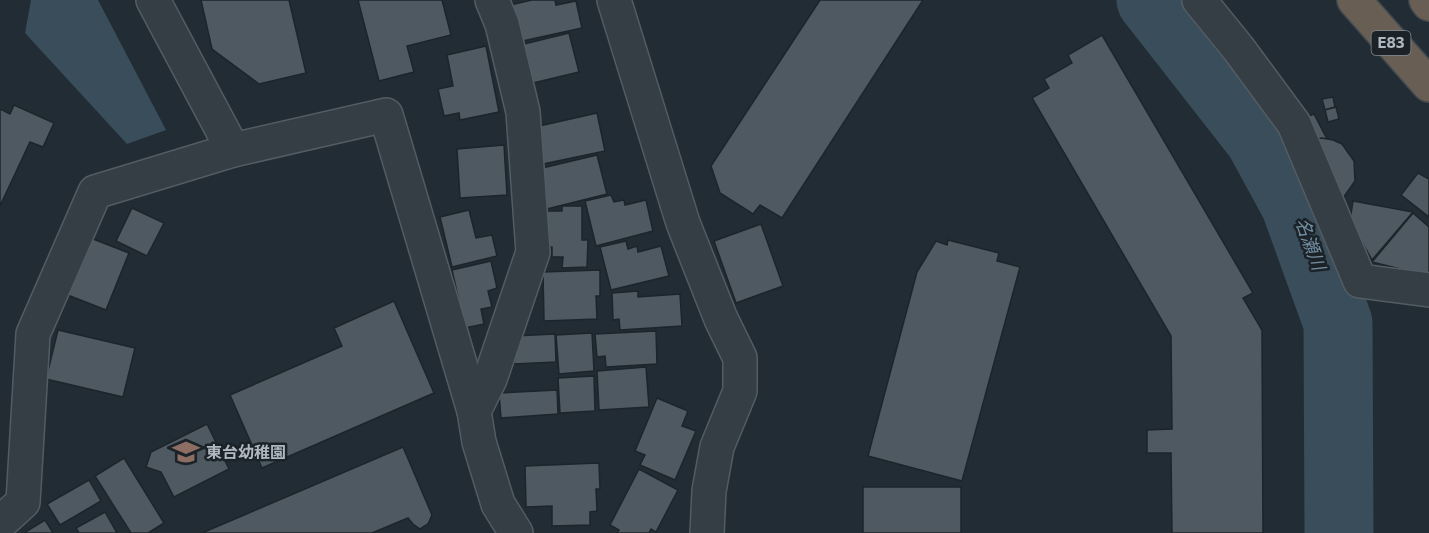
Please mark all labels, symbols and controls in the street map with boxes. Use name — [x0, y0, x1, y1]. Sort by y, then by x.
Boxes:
road number: E83 — [1372, 31, 1410, 55]
water label: 名瀬川 — [1291, 215, 1331, 275]
school or university icon: 東台幼稚園 — [171, 437, 201, 467]
place label: 東台幼稚園 — [206, 442, 286, 461]

